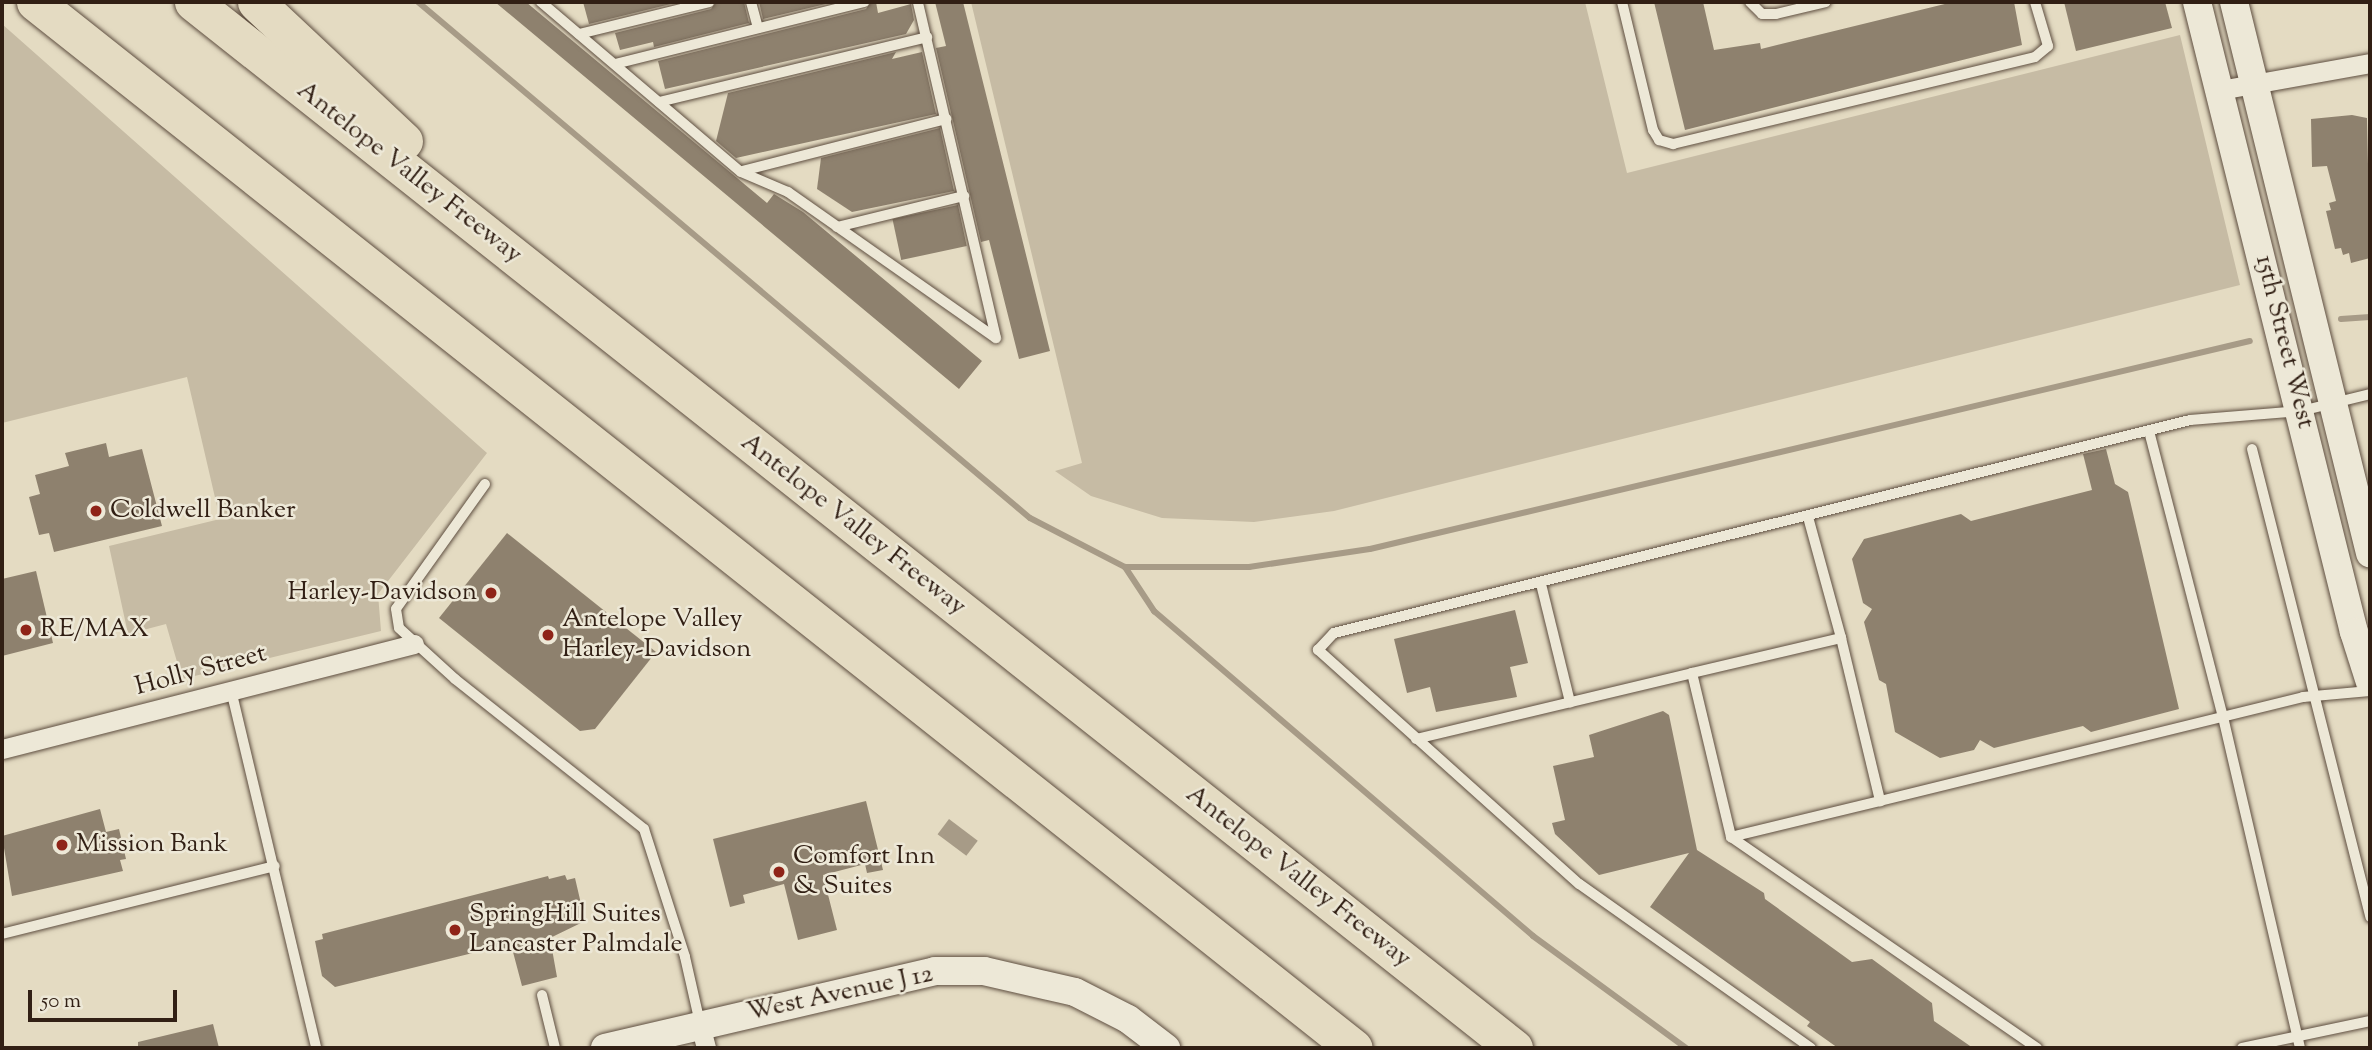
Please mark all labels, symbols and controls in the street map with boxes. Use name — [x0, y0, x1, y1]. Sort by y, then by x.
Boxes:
street label: Antelope Valley Freeway — [290, 75, 528, 271]
street label: 15th Street West — [2247, 252, 2321, 432]
street label: Antelope Valley Freeway — [734, 427, 972, 623]
place label: Coldwell Banker — [110, 495, 296, 527]
marker: Coldwell Banker — [88, 503, 104, 519]
place label: Harley-Davidson — [288, 577, 477, 609]
marker: Harley-Davidson — [483, 585, 499, 601]
place label: Antelope Valley Harley-Davidson — [562, 604, 751, 666]
place label: RE/MAX — [40, 614, 149, 646]
marker: RE/MAX — [18, 622, 34, 638]
marker: Antelope Valley Harley-Davidson — [540, 627, 556, 643]
street label: Holly Street — [132, 639, 270, 703]
street label: Antelope Valley Freeway — [1179, 779, 1417, 975]
place label: Mission Bank — [76, 829, 228, 861]
marker: Mission Bank — [54, 837, 70, 853]
place label: Comfort Inn & Suites — [793, 841, 935, 903]
marker: Comfort Inn & Suites — [771, 864, 787, 880]
place label: SpringHill Suites Lancaster Palmdale — [469, 899, 683, 960]
marker: SpringHill Suites Lancaster Palmdale — [447, 922, 463, 938]
street label: West Avenue J 12 — [744, 959, 936, 1029]
scale bar — [32, 976, 180, 1020]
text: 50 m — [41, 987, 81, 1017]

